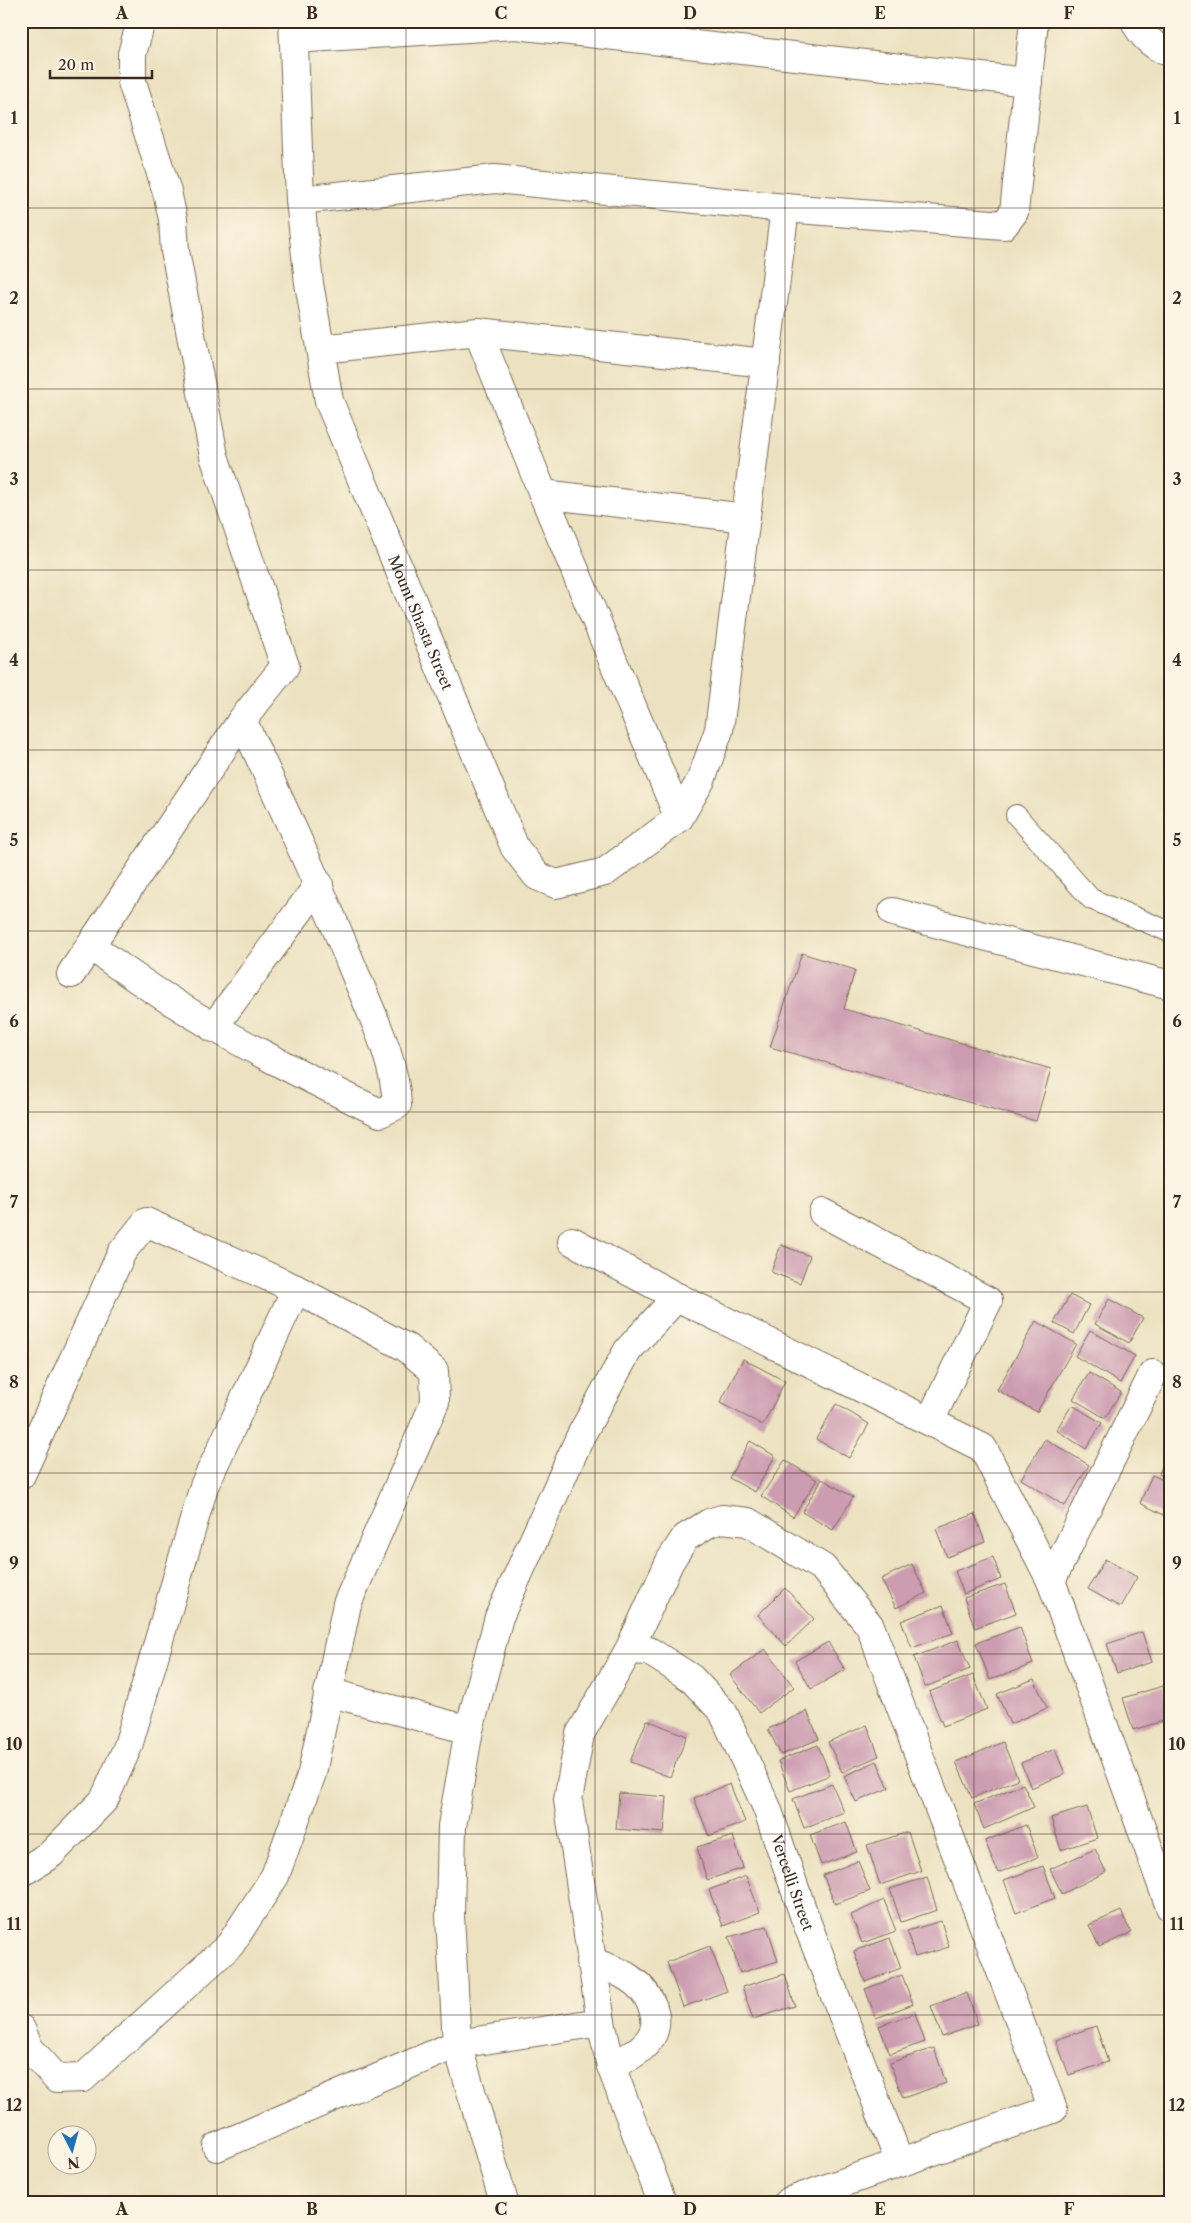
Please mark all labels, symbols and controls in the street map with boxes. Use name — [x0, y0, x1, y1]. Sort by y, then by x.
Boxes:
text: A — [115, 3, 129, 23]
text: B — [306, 3, 318, 23]
text: C — [495, 3, 507, 23]
text: D — [683, 3, 697, 23]
text: E — [874, 3, 886, 23]
text: F — [1064, 3, 1075, 23]
scale bar — [50, 48, 152, 80]
text: 20 m — [58, 55, 94, 74]
text: 1 — [10, 108, 18, 128]
text: 1 — [1173, 108, 1181, 128]
text: 2 — [9, 288, 19, 308]
text: 2 — [1172, 288, 1182, 308]
text: 3 — [9, 469, 19, 489]
text: 3 — [1172, 469, 1182, 489]
street label: Mount Shasta Street — [385, 552, 458, 693]
text: 4 — [9, 650, 19, 670]
text: 4 — [1172, 650, 1182, 670]
text: 5 — [10, 830, 19, 850]
text: 5 — [1173, 830, 1182, 850]
text: 6 — [9, 1011, 19, 1031]
text: 6 — [1172, 1011, 1182, 1031]
text: 7 — [10, 1192, 19, 1212]
text: 7 — [1173, 1192, 1182, 1212]
text: 8 — [9, 1372, 19, 1392]
text: 8 — [1172, 1372, 1182, 1392]
text: 9 — [9, 1553, 19, 1573]
text: 9 — [1172, 1553, 1182, 1573]
text: 10 — [5, 1734, 23, 1754]
text: 10 — [1168, 1734, 1186, 1754]
street label: Vercelli Street — [767, 1831, 819, 1934]
text: 11 — [7, 1914, 22, 1934]
text: 11 — [1170, 1914, 1185, 1934]
text: 12 — [6, 2095, 22, 2115]
text: 12 — [1169, 2095, 1185, 2115]
north arrow — [48, 2126, 98, 2176]
text: N — [66, 2153, 80, 2173]
text: A — [115, 2199, 129, 2219]
text: B — [306, 2199, 318, 2219]
text: C — [495, 2199, 507, 2219]
text: D — [683, 2199, 697, 2219]
text: E — [874, 2199, 886, 2219]
text: F — [1064, 2199, 1075, 2219]

